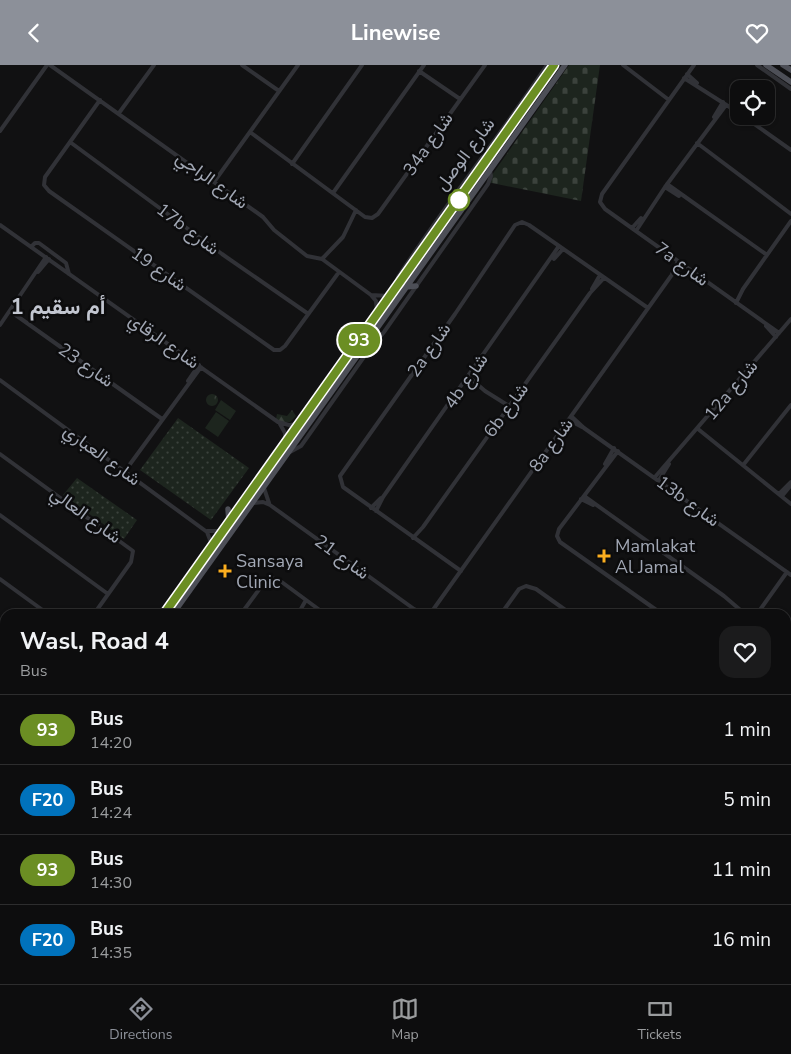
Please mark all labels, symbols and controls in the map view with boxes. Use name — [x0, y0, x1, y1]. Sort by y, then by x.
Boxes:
text: Linewise — [351, 18, 440, 48]
icon: back — [20, 19, 48, 47]
icon: heart — [743, 19, 771, 47]
map controls — [730, 80, 775, 125]
button: locate — [730, 80, 775, 125]
street label: 34a شارع — [398, 108, 458, 180]
street label: شارع الوصل — [430, 113, 500, 195]
street label: شارع الراجي — [169, 146, 253, 217]
unlabelled marker — [448, 189, 470, 211]
street label: 17b شارع — [152, 197, 224, 261]
street label: 7a شارع — [650, 236, 714, 292]
street label: شارع 19 — [127, 241, 191, 297]
district label: أم سقيم 1 — [11, 292, 105, 322]
street label: شارع الرقاي — [122, 308, 204, 377]
street label: 2a شارع — [402, 318, 456, 382]
line badge: 93 — [336, 324, 382, 356]
text: 93 — [348, 328, 370, 352]
street label: شارع 23 — [54, 337, 118, 393]
street label: 4b شارع — [438, 349, 494, 413]
street label: 12a شارع — [699, 355, 763, 425]
street label: 6b شارع — [478, 378, 534, 442]
street label: 8a شارع — [523, 413, 579, 477]
street label: شارع العباري — [57, 419, 146, 494]
street label: 13b شارع — [651, 470, 725, 532]
street label: شارع العالي — [44, 481, 126, 551]
street label: شارع 21 — [310, 529, 374, 585]
place label: Mamlakat Al Jamal — [615, 534, 696, 579]
place label: Sansaya Clinic — [236, 549, 304, 594]
marker: Mamlakat Al Jamal — [597, 549, 611, 563]
marker: Sansaya Clinic — [218, 564, 232, 578]
text: Wasl, Road 4 — [20, 625, 169, 657]
button: heart — [719, 626, 771, 678]
text: Bus — [20, 660, 48, 682]
text: Bus — [90, 706, 123, 732]
text: 1 min — [723, 717, 771, 743]
text: 93 — [37, 718, 58, 742]
text: 14:20 — [90, 732, 132, 754]
text: Bus — [90, 776, 123, 802]
text: 5 min — [723, 787, 771, 813]
text: F20 — [32, 788, 63, 812]
text: 14:24 — [90, 802, 132, 824]
text: Bus — [90, 846, 123, 872]
text: 11 min — [712, 857, 771, 883]
text: 93 — [37, 858, 58, 882]
text: 14:30 — [90, 872, 132, 894]
text: Bus — [90, 916, 123, 942]
text: 16 min — [712, 927, 771, 953]
text: F20 — [32, 928, 63, 952]
text: 14:35 — [90, 942, 132, 964]
tab: Directions — [109, 995, 172, 1044]
tab: Map — [391, 995, 419, 1044]
tab: Tickets — [638, 995, 682, 1044]

